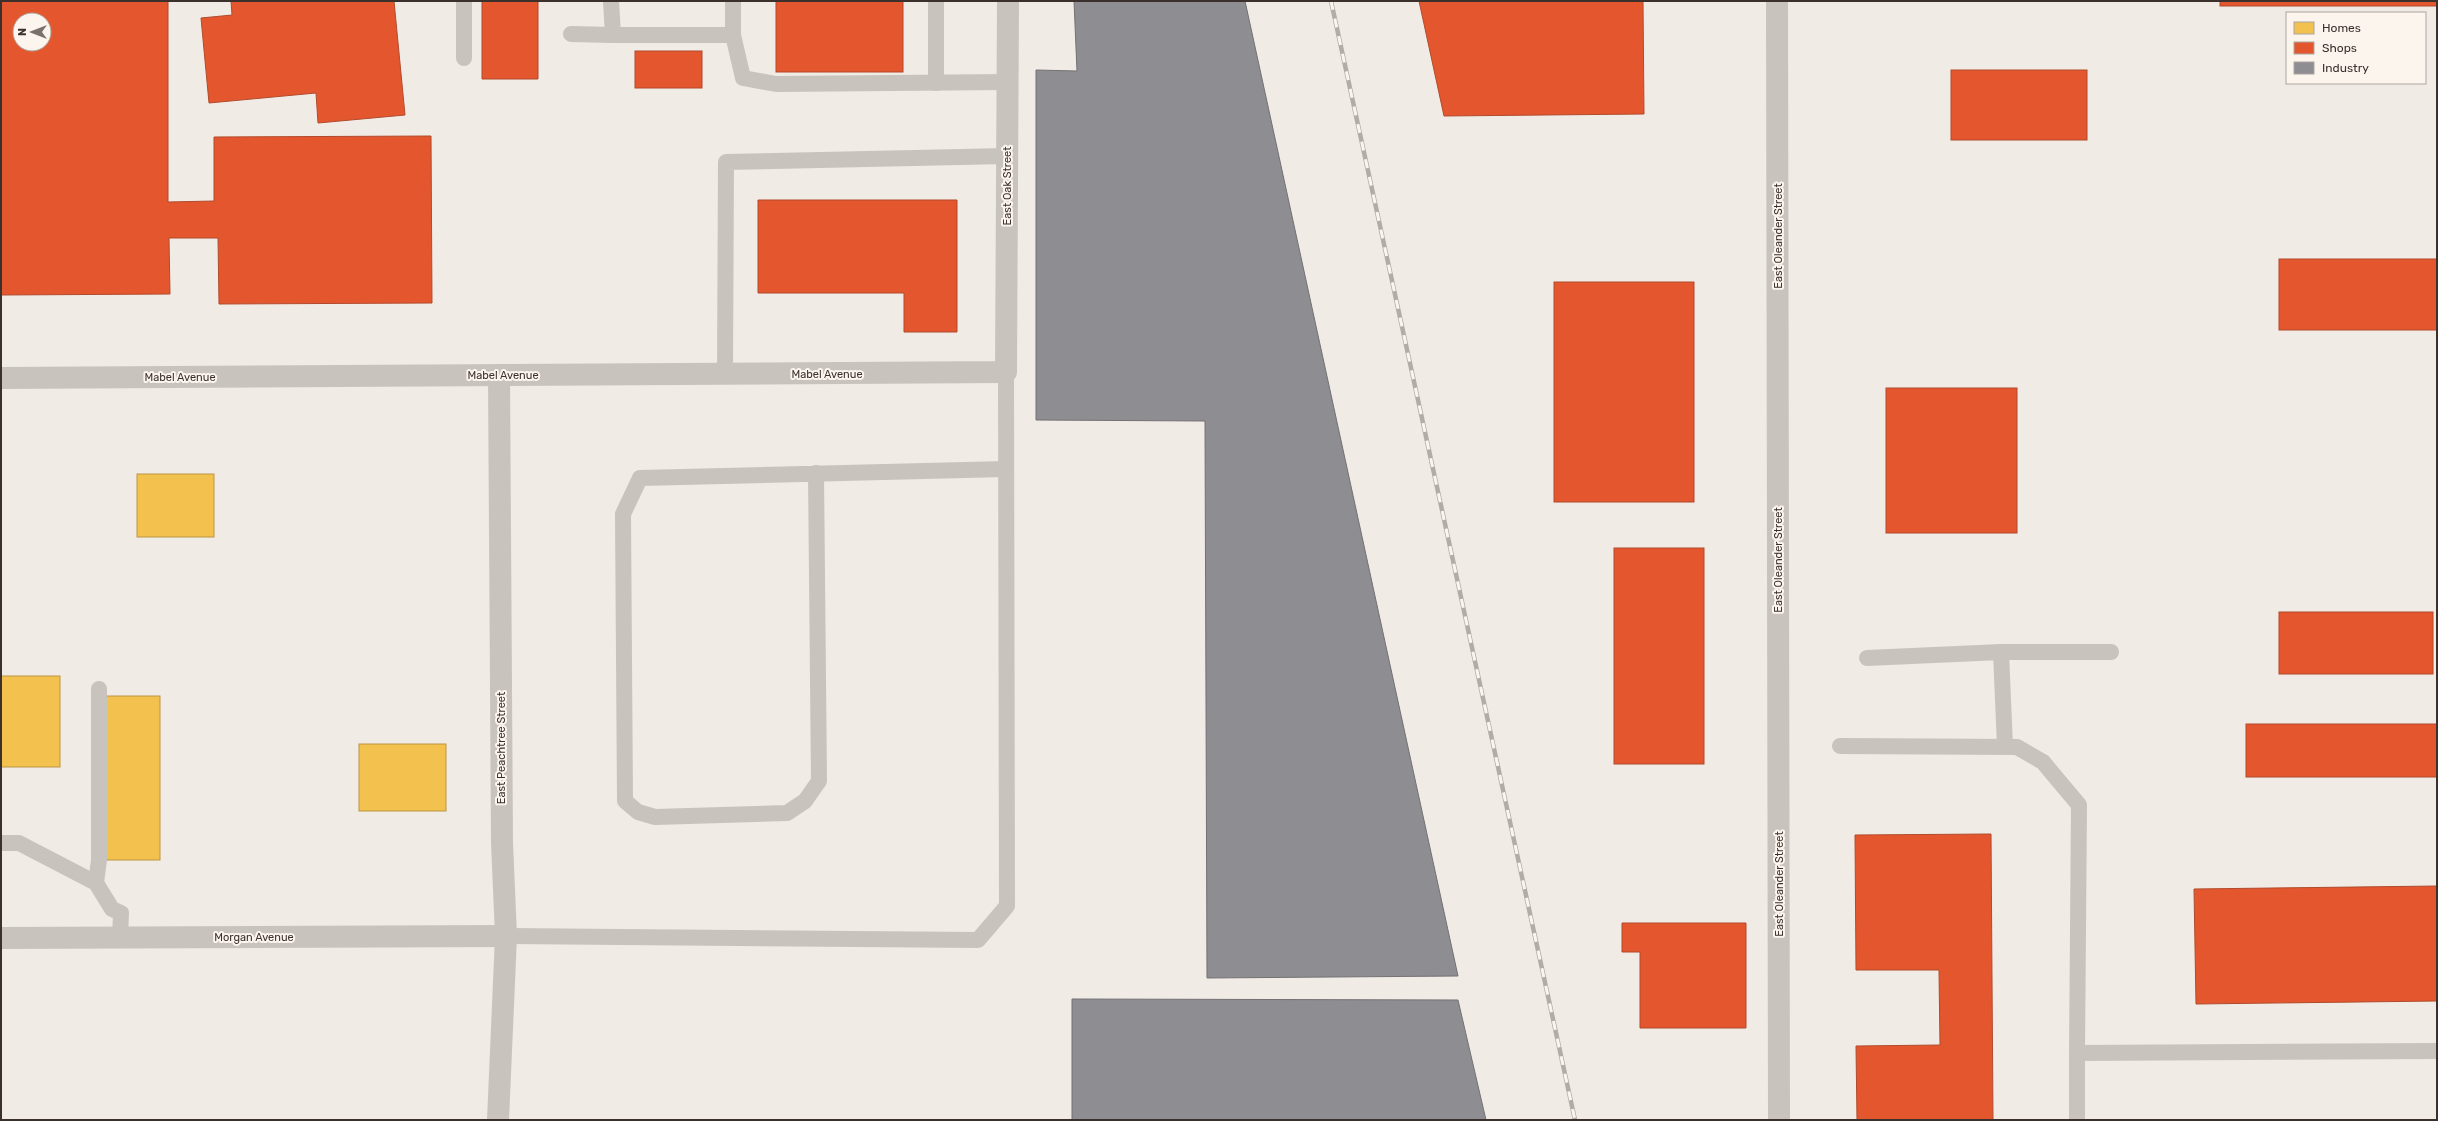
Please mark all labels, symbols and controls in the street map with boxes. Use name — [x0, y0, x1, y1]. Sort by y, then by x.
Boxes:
north arrow — [12, 12, 52, 52]
legend — [2286, 12, 2426, 84]
text: Homes — [2322, 21, 2361, 35]
text: N — [16, 28, 29, 36]
text: Shops — [2322, 41, 2357, 55]
text: Industry — [2322, 61, 2369, 75]
street label: East Oak Street — [1001, 146, 1014, 225]
street label: East Oleander Street — [1772, 183, 1785, 289]
street label: Mabel Avenue — [791, 368, 863, 381]
street label: Mabel Avenue — [467, 369, 539, 382]
street label: Mabel Avenue — [144, 371, 216, 384]
street label: East Oleander Street — [1772, 507, 1785, 613]
street label: East Peachtree Street — [495, 691, 508, 804]
street label: East Oleander Street — [1773, 831, 1786, 937]
street label: Morgan Avenue — [214, 931, 294, 944]

